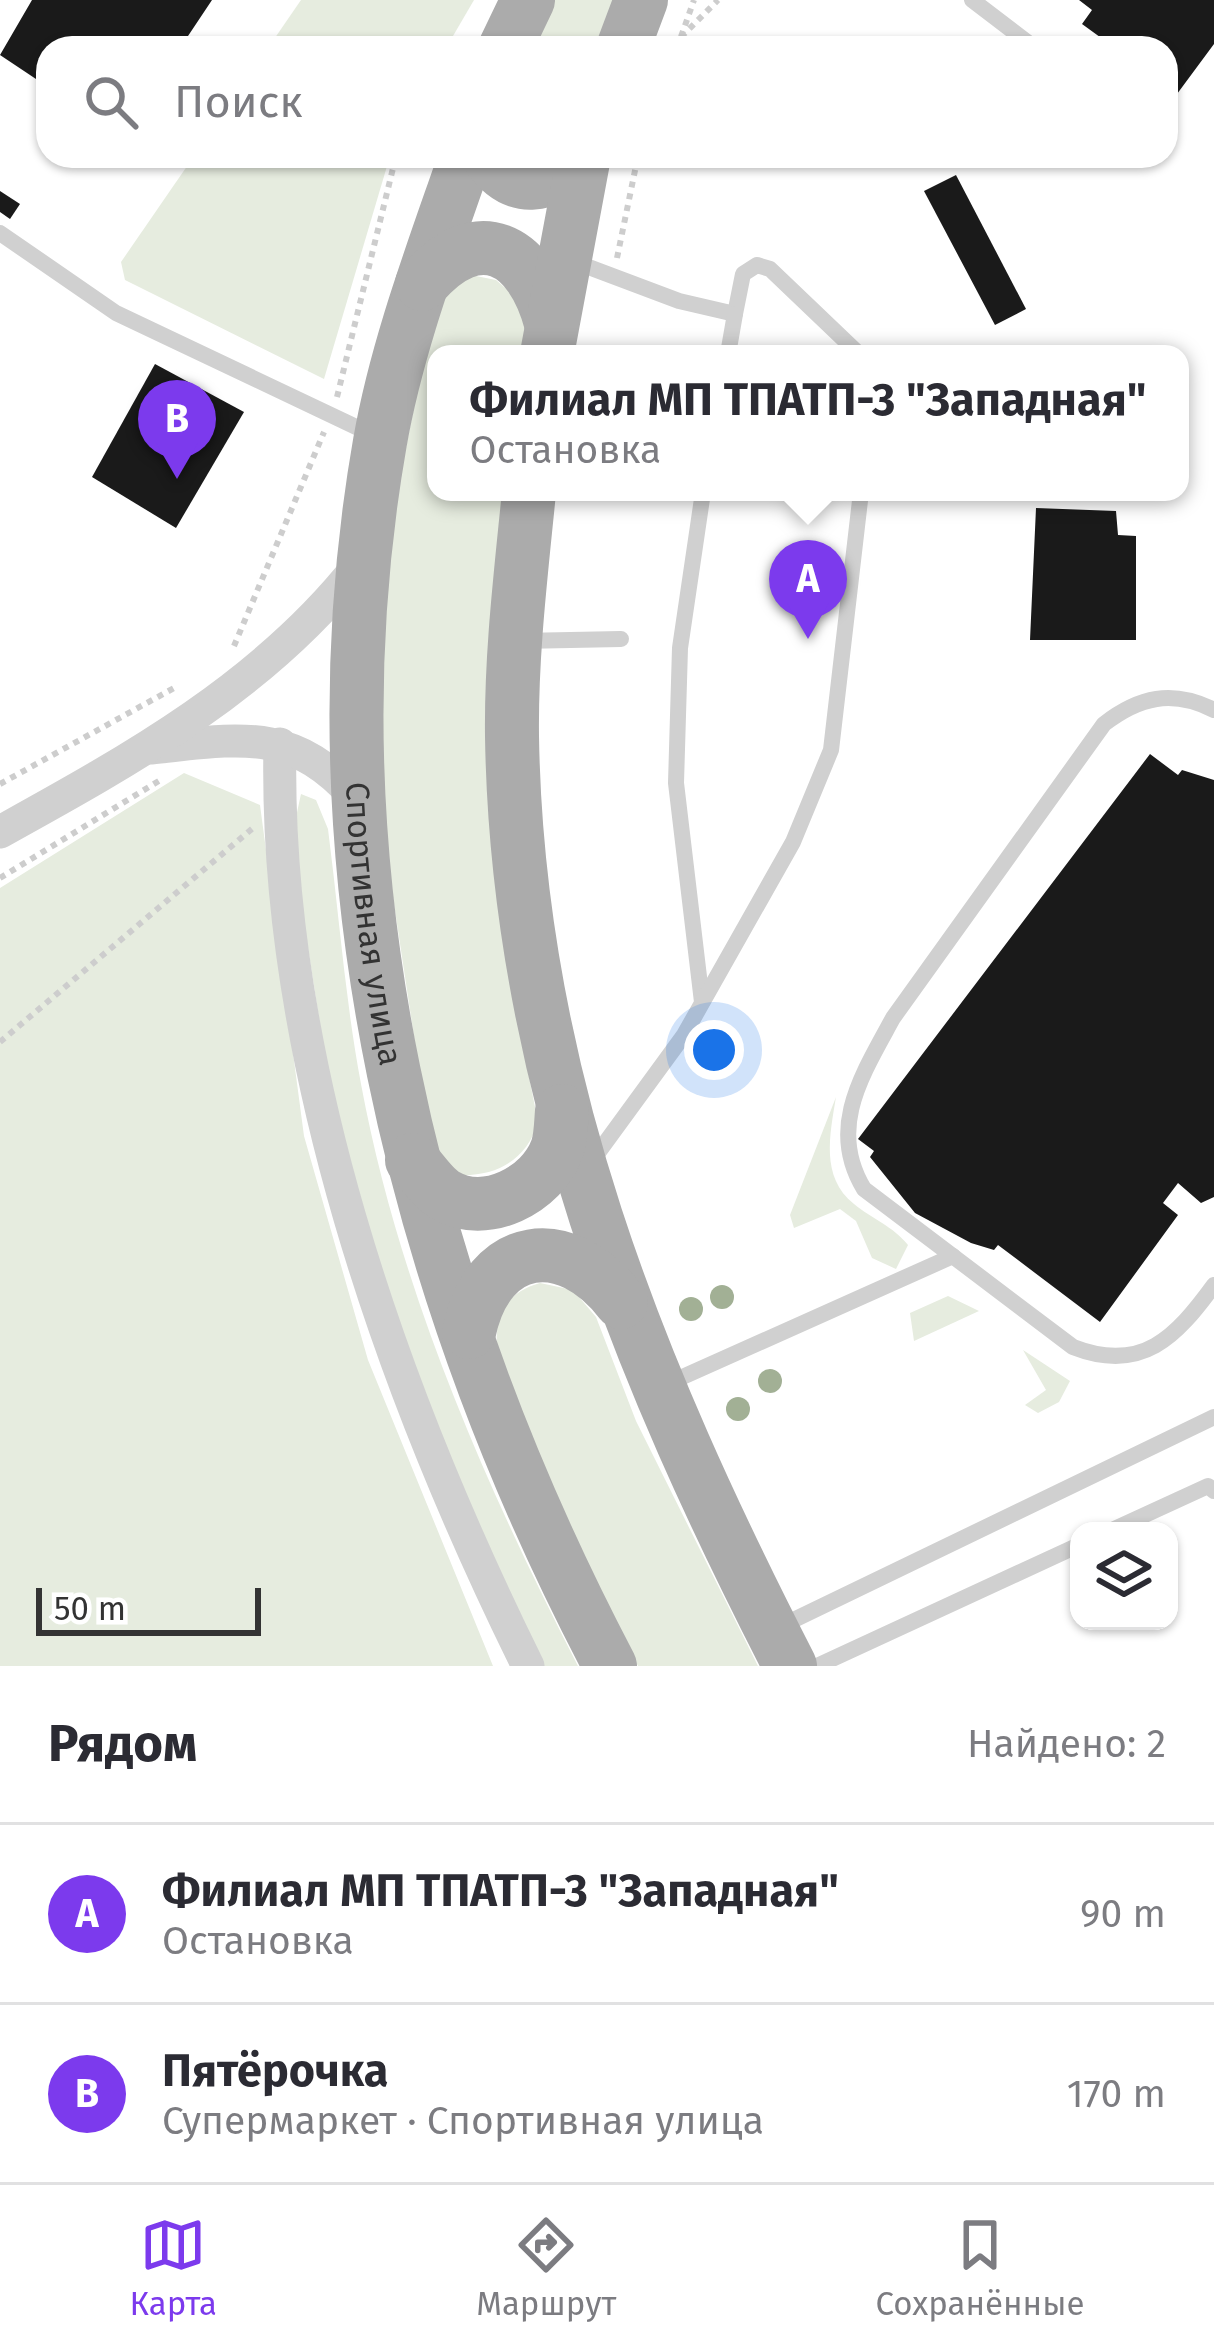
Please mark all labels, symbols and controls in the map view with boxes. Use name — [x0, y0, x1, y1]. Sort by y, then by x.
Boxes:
search box — [36, 36, 1178, 168]
icon: search — [78, 69, 144, 135]
text: Поиск — [174, 75, 303, 129]
popup — [427, 345, 1189, 501]
text: Филиал МП ТПАТП-3 "Западная" — [470, 373, 1146, 427]
pin: B — [138, 380, 216, 479]
text: Остановка — [470, 427, 661, 473]
pin: A — [769, 540, 847, 639]
street label: Спортивная улица — [337, 781, 411, 1069]
your location — [684, 1020, 744, 1080]
map controls — [1070, 1522, 1178, 1630]
button: layers — [1070, 1522, 1178, 1630]
scale bar — [36, 1582, 261, 1635]
text: 50 m — [54, 1589, 126, 1629]
text: Рядом — [48, 1713, 197, 1775]
text: Найдено: 2 — [967, 1721, 1166, 1767]
text: Филиал МП ТПАТП-3 "Западная" — [162, 1864, 839, 1918]
text: A — [75, 1891, 99, 1937]
text: 90 m — [1080, 1891, 1166, 1937]
text: Остановка — [162, 1918, 354, 1964]
text: Пятёрочка — [162, 2044, 389, 2098]
text: B — [75, 2071, 99, 2117]
text: 170 m — [1067, 2071, 1166, 2117]
text: Супермаркет · Спортивная улица — [162, 2098, 764, 2144]
tab: Карта — [130, 2212, 217, 2324]
tab: Маршрут — [476, 2212, 616, 2324]
tab: Сохранённые — [875, 2212, 1084, 2324]

